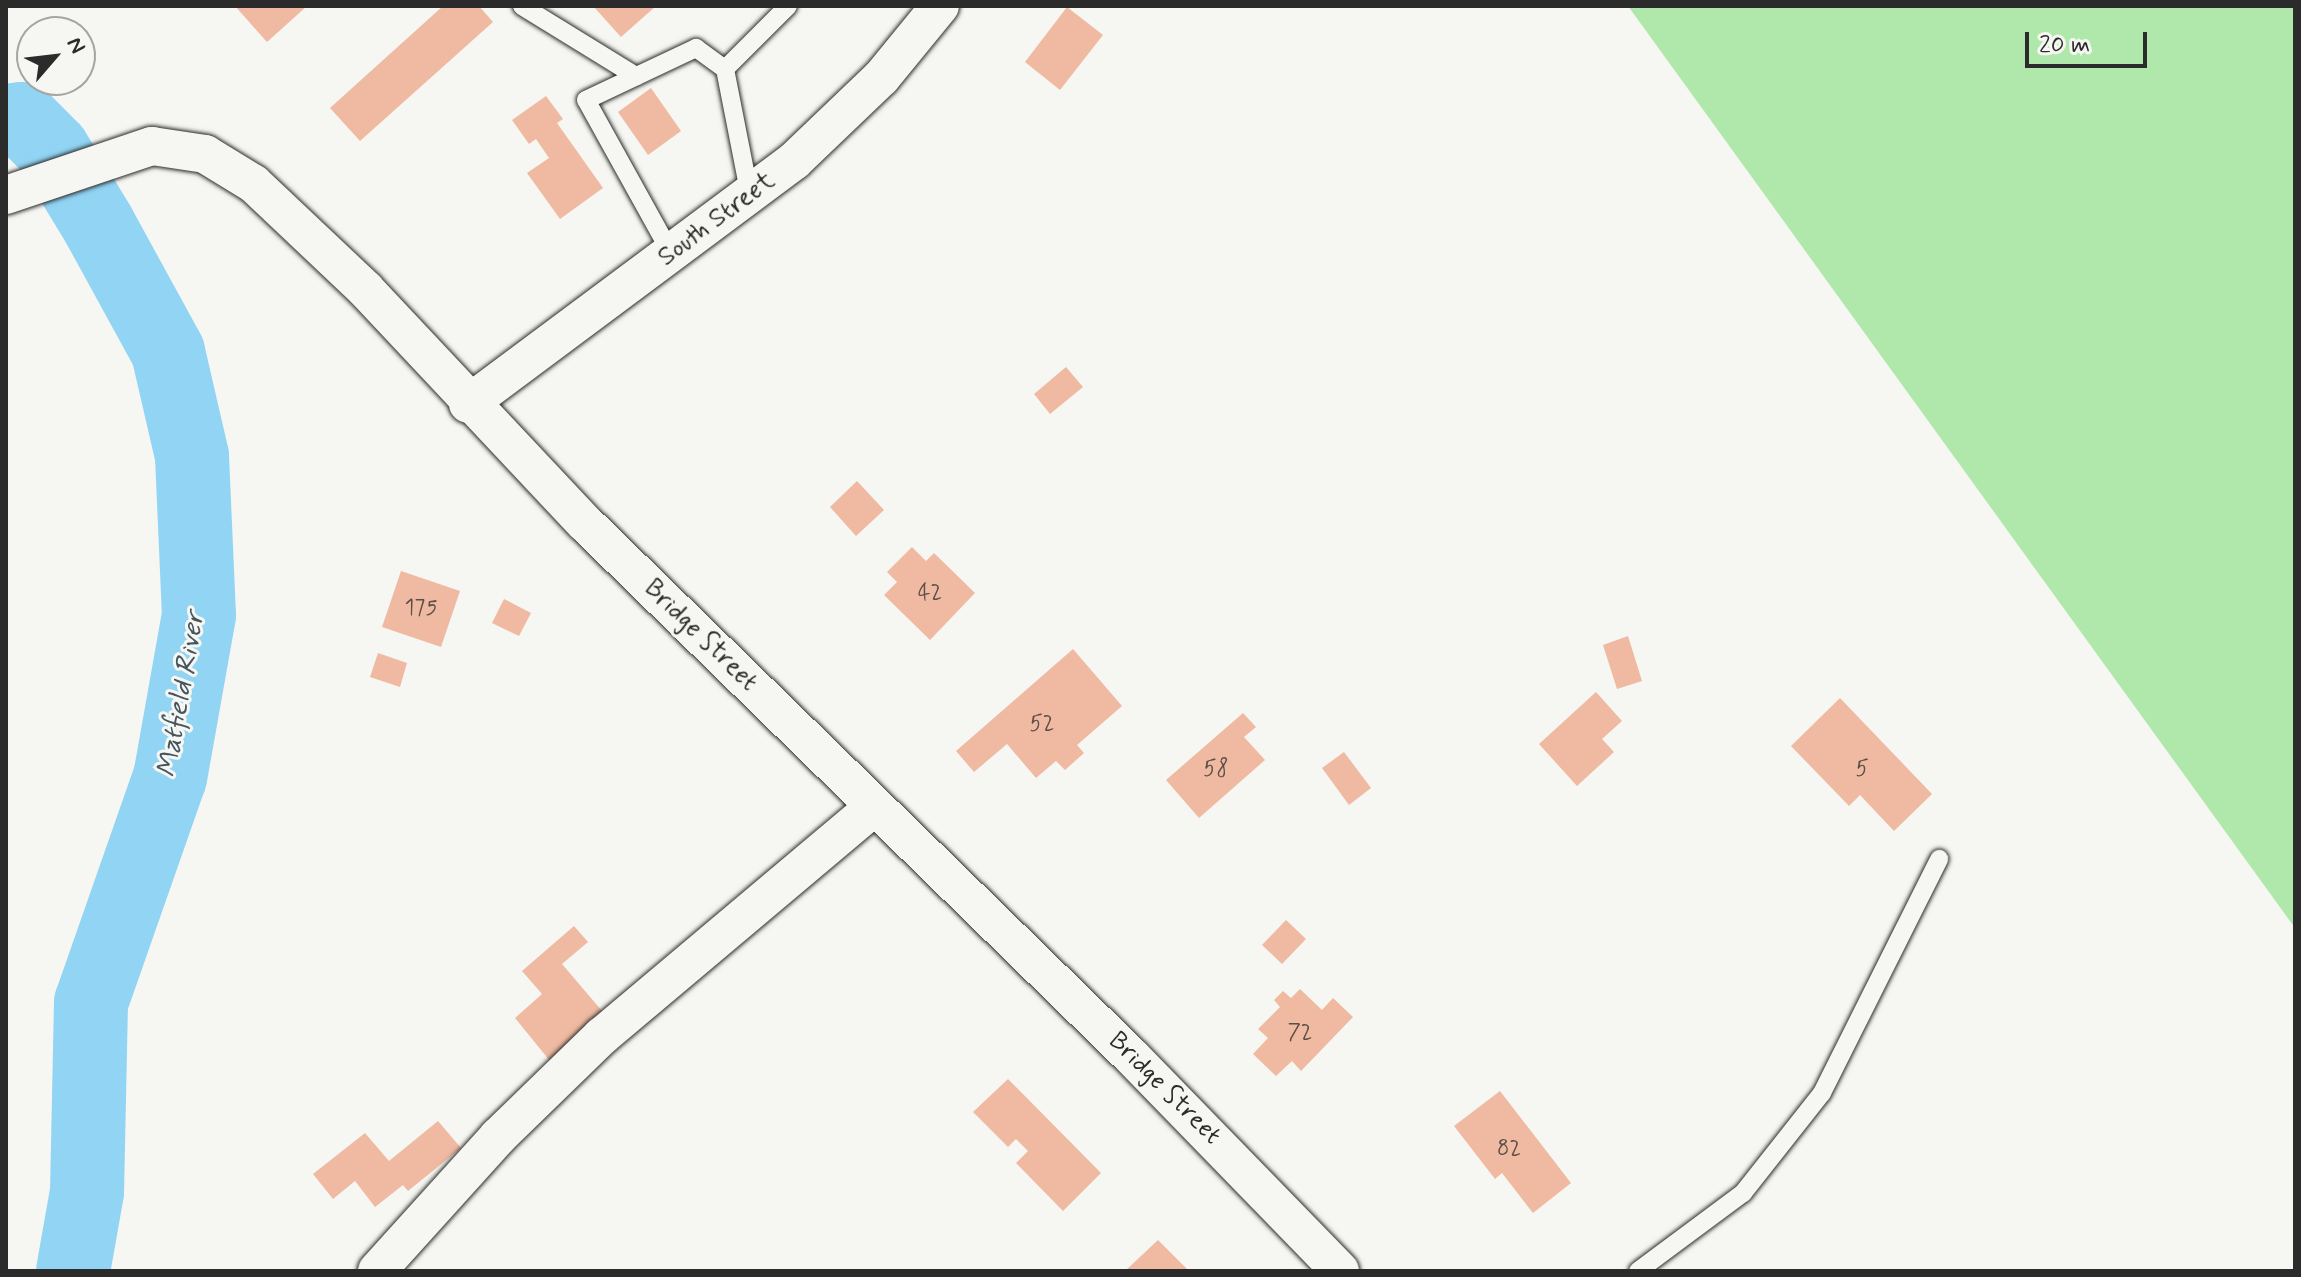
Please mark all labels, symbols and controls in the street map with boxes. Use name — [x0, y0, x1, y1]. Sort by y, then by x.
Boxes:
north arrow — [16, 16, 96, 96]
scale bar — [2029, 16, 2151, 66]
text: 20 m — [2039, 30, 2090, 61]
text: N — [60, 33, 91, 59]
street label: South Street — [653, 166, 781, 274]
street label: Bridge Street — [635, 572, 765, 700]
house number: 42 — [918, 581, 942, 607]
house number: 175 — [404, 596, 438, 622]
water label: Matfield River — [151, 610, 213, 780]
house number: 52 — [1030, 712, 1054, 738]
house number: 58 — [1203, 757, 1229, 783]
house number: 5 — [1855, 757, 1869, 783]
house number: 72 — [1288, 1021, 1312, 1047]
street label: Bridge Street — [1100, 1025, 1228, 1153]
house number: 82 — [1497, 1137, 1521, 1163]

